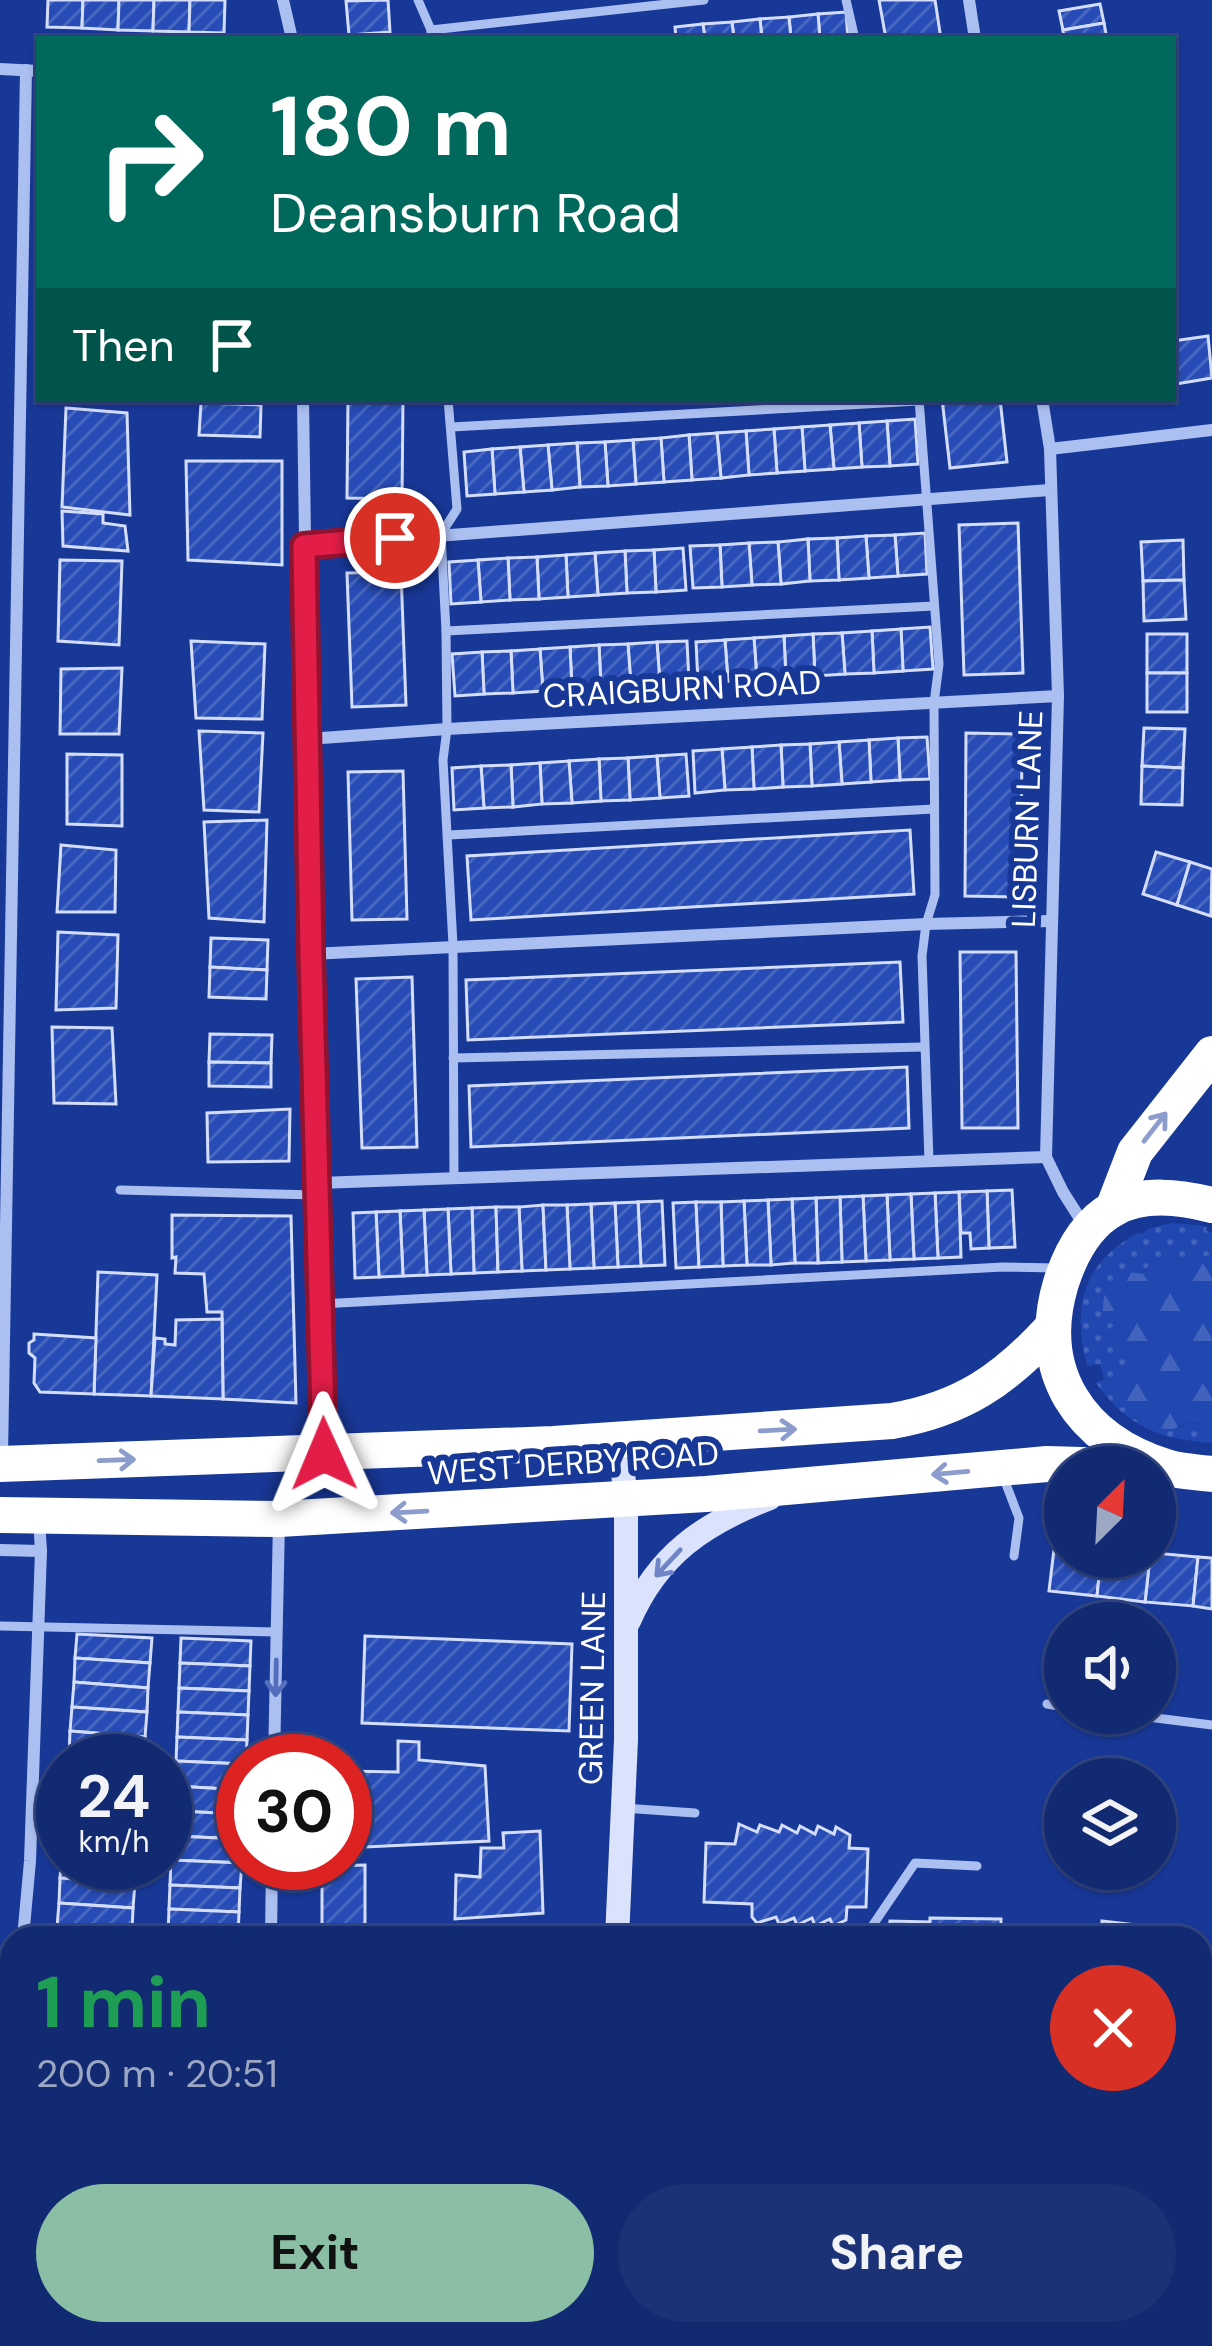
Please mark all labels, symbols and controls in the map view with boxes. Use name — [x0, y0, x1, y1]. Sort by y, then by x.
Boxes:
text: 180 m — [270, 72, 512, 181]
icon: right — [72, 84, 228, 240]
text: Deansburn Road — [270, 178, 681, 249]
icon: arrive — [199, 312, 265, 378]
text: Then — [72, 316, 175, 375]
pin — [344, 487, 446, 589]
icon: arrive — [362, 505, 428, 571]
street label: CRAIGBURN ROAD — [542, 660, 822, 718]
street label: LISBURN LANE — [1002, 709, 1052, 929]
one-way arrow — [1141, 1112, 1168, 1144]
position arrow — [261, 1391, 387, 1517]
one-way arrow — [758, 1418, 797, 1441]
street label: WEST DERBY ROAD — [426, 1431, 720, 1495]
north arrow — [1044, 1446, 1176, 1578]
map controls — [1044, 1446, 1176, 1890]
one-way arrow — [97, 1449, 136, 1472]
one-way arrow — [931, 1462, 970, 1485]
one-way arrow — [390, 1501, 429, 1524]
one-way arrow — [655, 1547, 682, 1577]
street label: GREEN LANE — [569, 1591, 615, 1785]
button: sound — [1044, 1602, 1176, 1734]
one-way arrow — [265, 1658, 287, 1697]
speed limit sign: 30 — [216, 1734, 372, 1890]
text: 24 — [77, 1757, 151, 1836]
button: layers — [1044, 1758, 1176, 1890]
text: km/h — [79, 1822, 149, 1861]
text: 1 min — [36, 1956, 211, 2049]
button: close — [1050, 1965, 1176, 2091]
text: 200 m · 20:51 — [36, 2048, 278, 2099]
button: Exit — [36, 2184, 594, 2322]
button: Share — [618, 2184, 1176, 2322]

